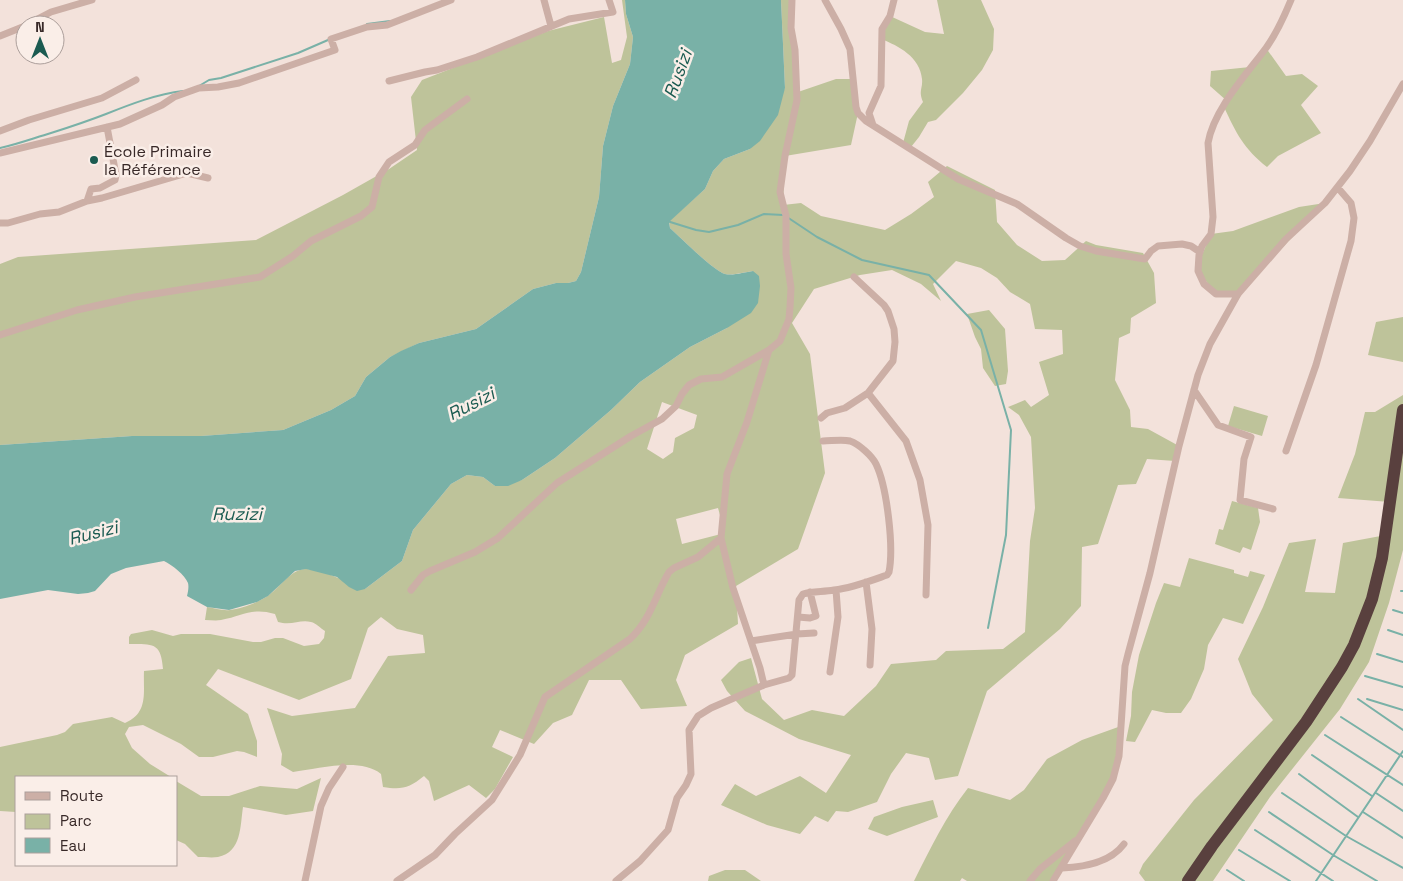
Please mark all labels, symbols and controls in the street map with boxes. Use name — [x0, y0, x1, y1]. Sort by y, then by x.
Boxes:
north arrow — [15, 15, 65, 65]
text: N — [35, 18, 45, 36]
water label: Rusizi — [658, 44, 698, 101]
place label: École Primaire la Référence — [104, 141, 212, 180]
marker: École Primaire la Référence — [88, 154, 100, 166]
water label: Rusizi — [443, 381, 501, 425]
water label: Ruzizi — [212, 502, 265, 525]
water label: Rusizi — [66, 515, 122, 550]
legend — [15, 776, 178, 866]
text: Route — [60, 786, 104, 805]
text: Parc — [60, 811, 92, 830]
text: Eau — [60, 836, 86, 855]

